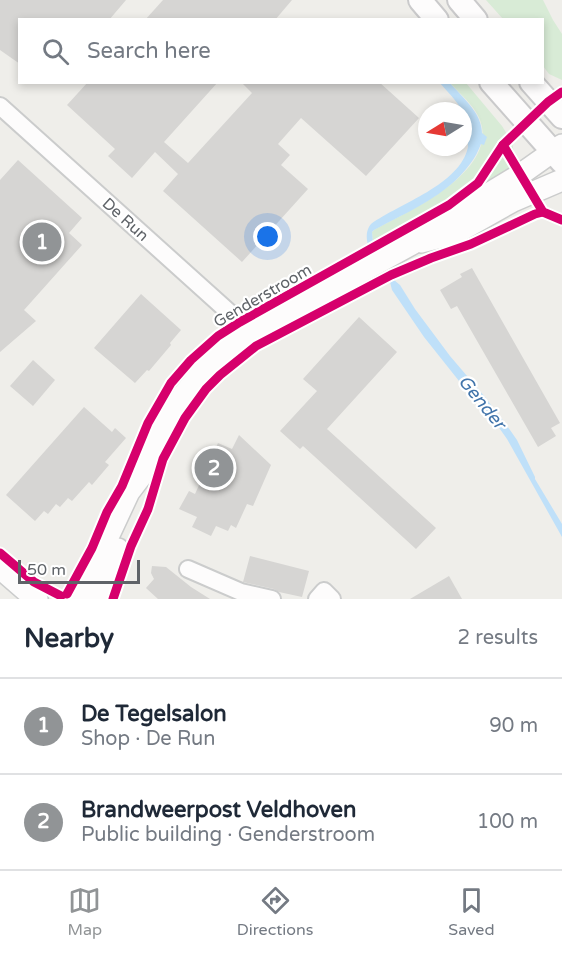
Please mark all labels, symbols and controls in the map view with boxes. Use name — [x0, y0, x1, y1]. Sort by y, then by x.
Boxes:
search box — [18, 18, 544, 84]
icon: search — [39, 35, 72, 68]
text: Search here — [87, 38, 211, 64]
north arrow — [418, 102, 472, 156]
street label: De Run — [98, 194, 153, 246]
pin: 1 — [22, 220, 62, 264]
your location — [253, 222, 282, 251]
street label: Genderstroom — [210, 260, 315, 332]
water label: Gender — [454, 371, 512, 435]
pin: 2 — [194, 446, 234, 490]
scale bar — [18, 557, 140, 584]
text: 50 m — [27, 560, 66, 580]
text: Nearby — [24, 623, 114, 654]
text: 2 results — [458, 626, 538, 650]
text: De Tegelsalon — [81, 701, 227, 727]
text: 1 — [37, 714, 50, 738]
text: 90 m — [489, 714, 538, 738]
text: Shop · De Run — [81, 727, 215, 751]
text: Brandweerpost Veldhoven — [81, 797, 356, 823]
text: 2 — [37, 810, 50, 834]
text: 100 m — [477, 810, 538, 834]
text: Public building · Genderstroom — [81, 823, 375, 847]
tab: Map — [67, 884, 102, 940]
tab: Directions — [237, 884, 313, 940]
tab: Saved — [448, 884, 495, 940]

